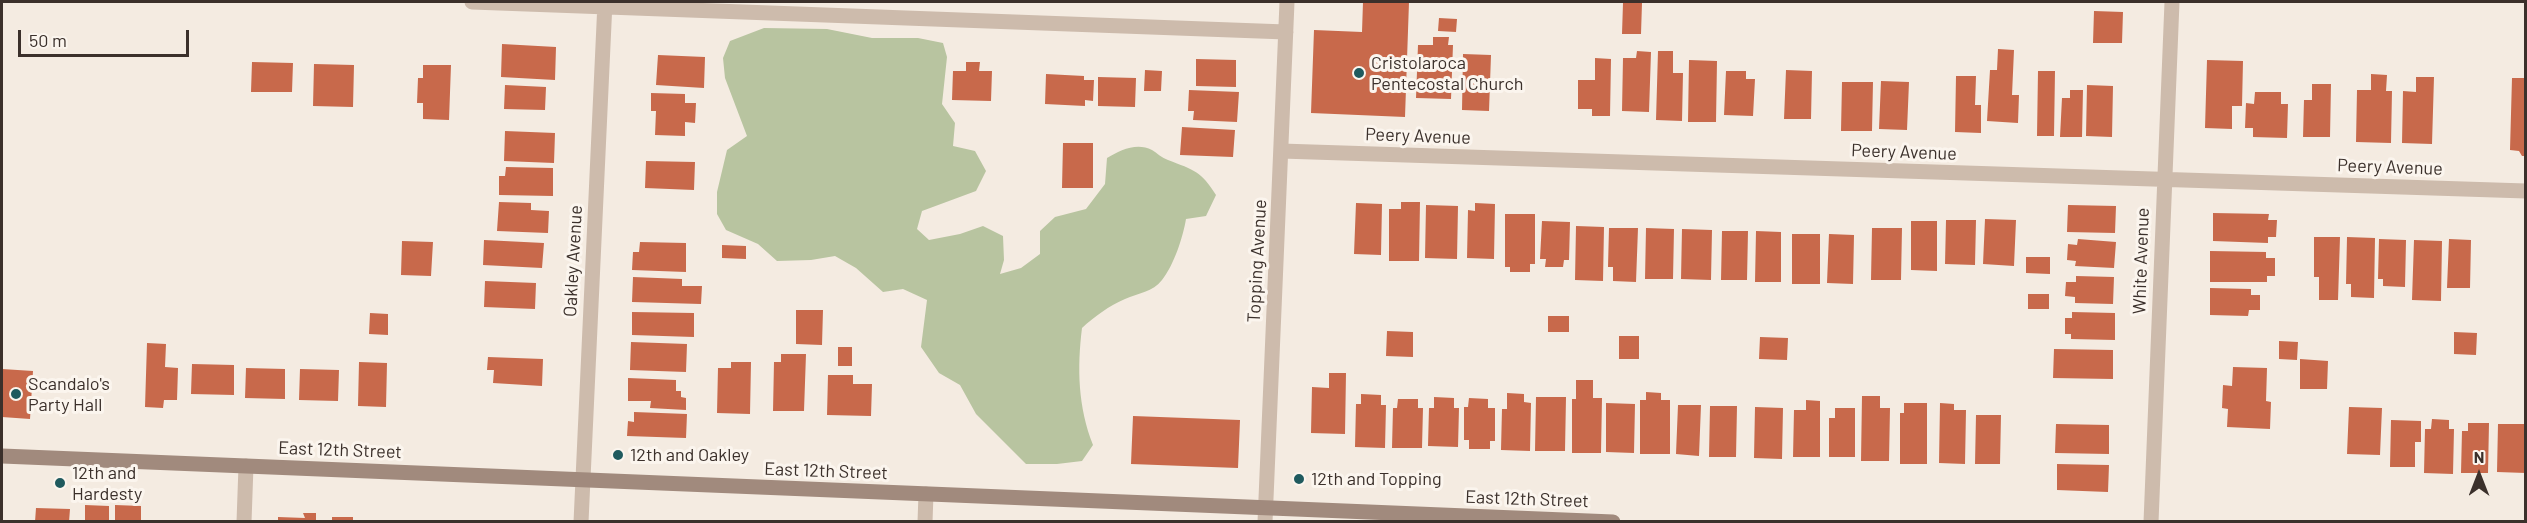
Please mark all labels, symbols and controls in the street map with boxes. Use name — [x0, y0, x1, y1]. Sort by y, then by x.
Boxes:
scale bar — [21, 18, 192, 56]
text: 50 m — [29, 29, 67, 51]
place label: Cristolaroca Pentecostal Church — [1371, 52, 1524, 94]
marker: Cristolaroca Pentecostal Church — [1352, 66, 1366, 80]
street label: Peery Avenue — [1365, 123, 1471, 149]
street label: Peery Avenue — [1851, 139, 1957, 165]
street label: Peery Avenue — [2337, 154, 2443, 180]
street label: Topping Avenue — [1243, 199, 1271, 323]
street label: Oakley Avenue — [559, 205, 587, 317]
street label: White Avenue — [2128, 207, 2154, 315]
place label: Scandalo's Party Hall — [28, 373, 110, 416]
marker: Scandalo's Party Hall — [9, 387, 23, 401]
street label: East 12th Street — [278, 437, 402, 463]
place label: 12th and Oakley — [630, 444, 749, 466]
north arrow — [2449, 445, 2509, 505]
text: N — [2474, 447, 2484, 466]
marker: 12th and Oakley — [611, 448, 625, 462]
street label: East 12th Street — [764, 458, 888, 484]
place label: 12th and Hardesty — [72, 462, 142, 504]
place label: 12th and Topping — [1311, 468, 1442, 490]
marker: 12th and Topping — [1292, 472, 1306, 486]
marker: 12th and Hardesty — [53, 476, 67, 490]
street label: East 12th Street — [1465, 486, 1589, 512]

